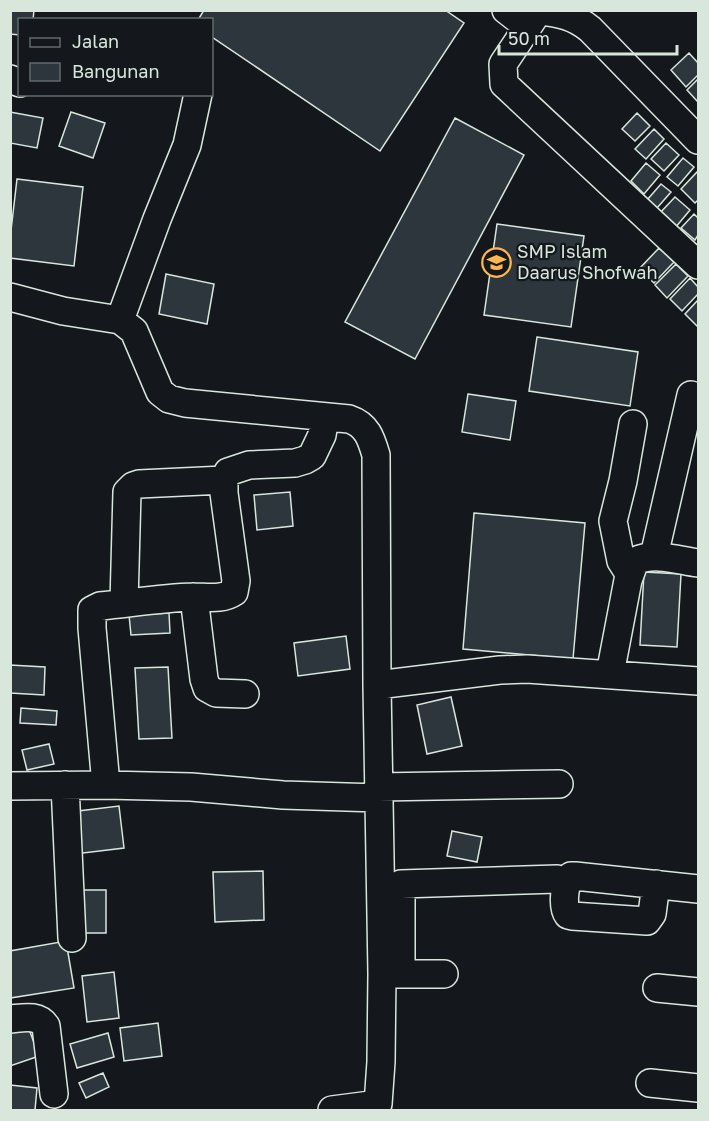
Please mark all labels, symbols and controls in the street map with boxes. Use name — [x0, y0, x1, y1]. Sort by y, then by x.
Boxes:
legend — [18, 18, 213, 96]
scale bar — [499, 18, 678, 56]
text: 50 m — [508, 27, 550, 49]
text: Jalan — [72, 30, 119, 52]
text: Bangunan — [72, 60, 160, 82]
place label: SMP Islam Daarus Shofwah — [517, 240, 658, 283]
school or university icon: SMP Islam Daarus Shofwah — [480, 246, 512, 278]

